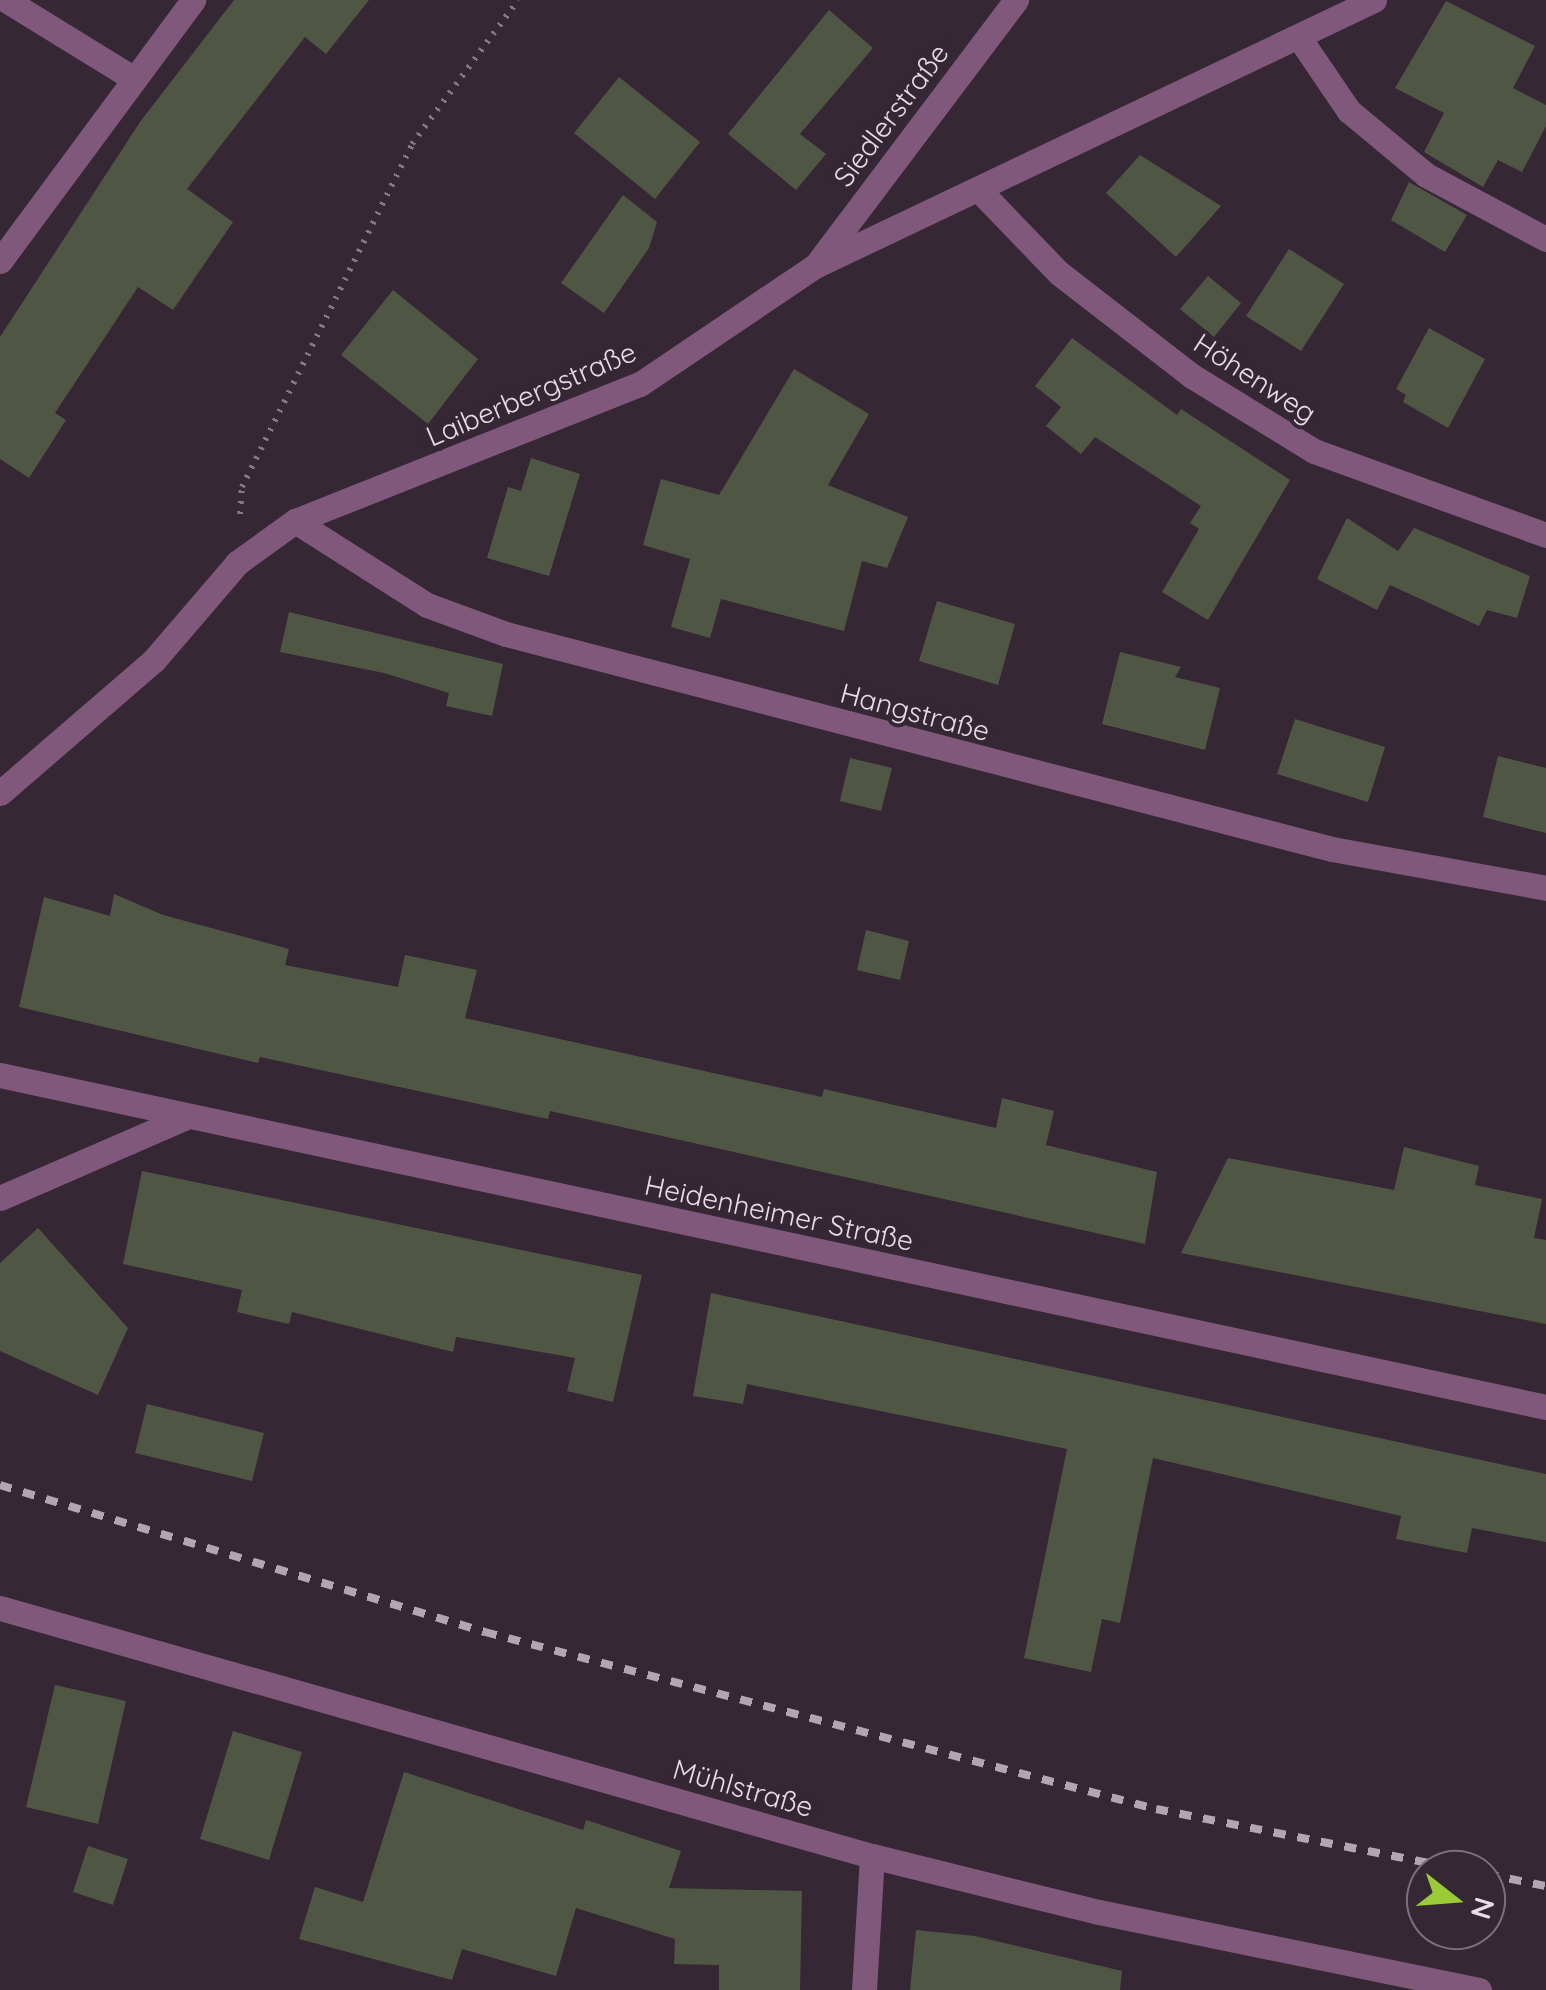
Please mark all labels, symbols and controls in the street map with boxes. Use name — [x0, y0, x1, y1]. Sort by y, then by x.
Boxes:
street label: Siedlerstraße — [826, 37, 956, 193]
street label: Höhenweg — [1187, 326, 1323, 430]
street label: Laiberbergstraße — [421, 335, 641, 453]
street label: Hangstraße — [837, 676, 993, 748]
street label: Heidenheimer Straße — [642, 1168, 916, 1258]
street label: Mühlstraße — [669, 1752, 817, 1824]
north arrow — [1406, 1850, 1506, 1950]
text: N — [1464, 1893, 1503, 1923]

